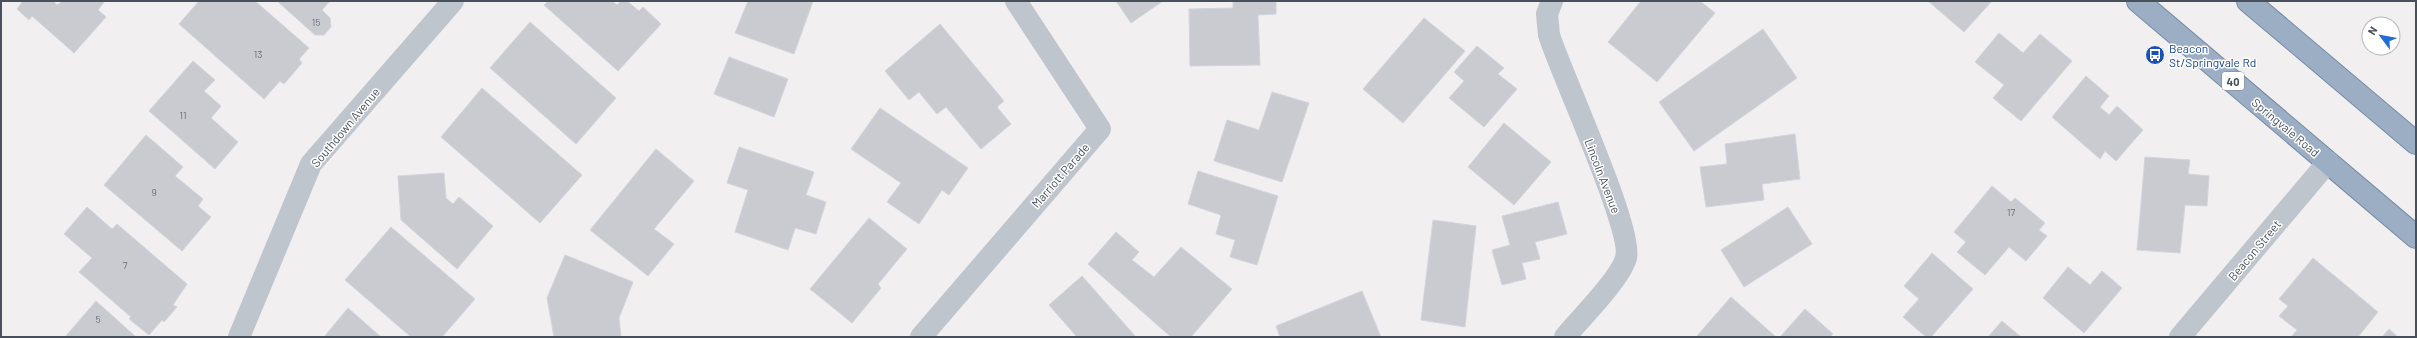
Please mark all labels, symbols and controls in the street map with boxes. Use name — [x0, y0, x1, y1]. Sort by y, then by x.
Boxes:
house number: 15 — [312, 16, 320, 28]
north arrow — [2361, 16, 2401, 56]
text: N — [2365, 24, 2380, 37]
place label: Beacon St/Springvale Rd — [2169, 41, 2256, 69]
bus stop icon: Beacon St/Springvale Rd — [2144, 44, 2166, 66]
house number: 13 — [254, 48, 262, 60]
road number: 40 — [2222, 72, 2244, 90]
street label: Southdown Avenue — [308, 84, 382, 170]
street label: Springvale Road — [2249, 95, 2323, 159]
house number: 11 — [179, 109, 187, 121]
street label: Lincoln Avenue — [1582, 137, 1624, 215]
street label: Marriott Parade — [1028, 140, 1092, 210]
house number: 9 — [151, 186, 157, 198]
house number: 17 — [2007, 206, 2015, 218]
street label: Beacon Street — [2225, 217, 2283, 283]
house number: 7 — [123, 259, 128, 271]
house number: 5 — [95, 313, 101, 325]

